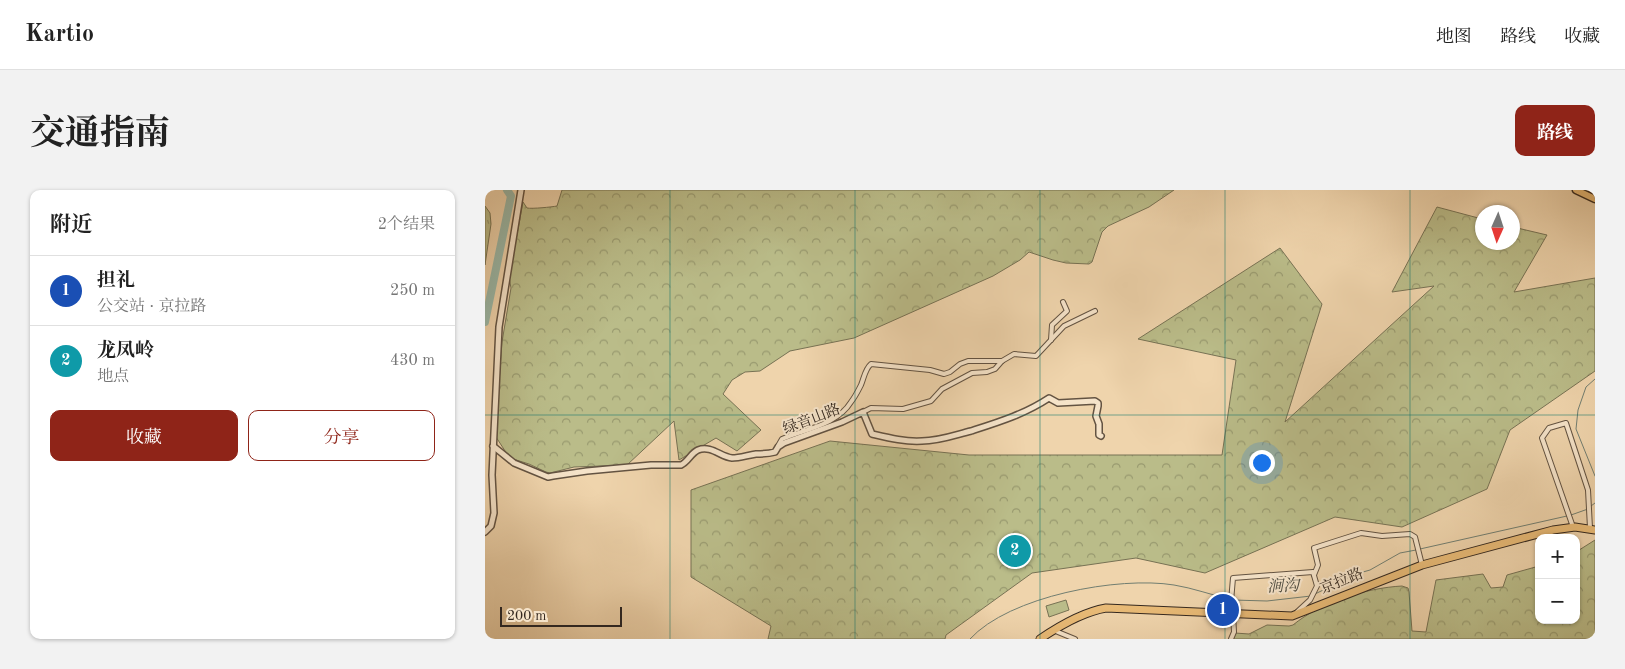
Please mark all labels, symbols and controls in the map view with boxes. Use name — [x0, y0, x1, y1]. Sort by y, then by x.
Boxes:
text: Kartio — [25, 23, 94, 47]
text: 地图 — [1436, 28, 1472, 46]
text: 路线 — [1500, 28, 1536, 46]
text: 收藏 — [1564, 28, 1600, 46]
button: 路线 — [1515, 105, 1595, 156]
text: 交通指南 — [30, 117, 170, 152]
north arrow — [1475, 205, 1520, 250]
text: 附近 — [50, 215, 92, 236]
text: 2个结果 — [378, 217, 435, 233]
text: 担礼 — [97, 272, 135, 291]
text: 1 — [61, 283, 71, 299]
text: 250 m — [390, 283, 435, 299]
text: 公交站 · 京拉路 — [97, 299, 206, 315]
text: 龙凤岭 — [97, 342, 154, 361]
text: 2 — [61, 353, 71, 369]
text: 430 m — [390, 353, 435, 369]
text: 地点 — [97, 369, 129, 385]
street label: 绿音山路 — [781, 400, 843, 438]
button: 收藏 — [50, 410, 238, 461]
button: 分享 — [248, 410, 435, 461]
your location — [1249, 450, 1275, 476]
pin: 2 — [999, 532, 1031, 570]
map controls — [1535, 534, 1580, 624]
button: + — [1535, 534, 1580, 579]
street label: 京拉路 — [1318, 565, 1366, 597]
water label: 涧沟 — [1266, 576, 1302, 596]
button: − — [1535, 579, 1580, 624]
pin: 1 — [1207, 591, 1239, 629]
scale bar — [500, 604, 623, 627]
text: 200 m — [507, 609, 546, 623]

